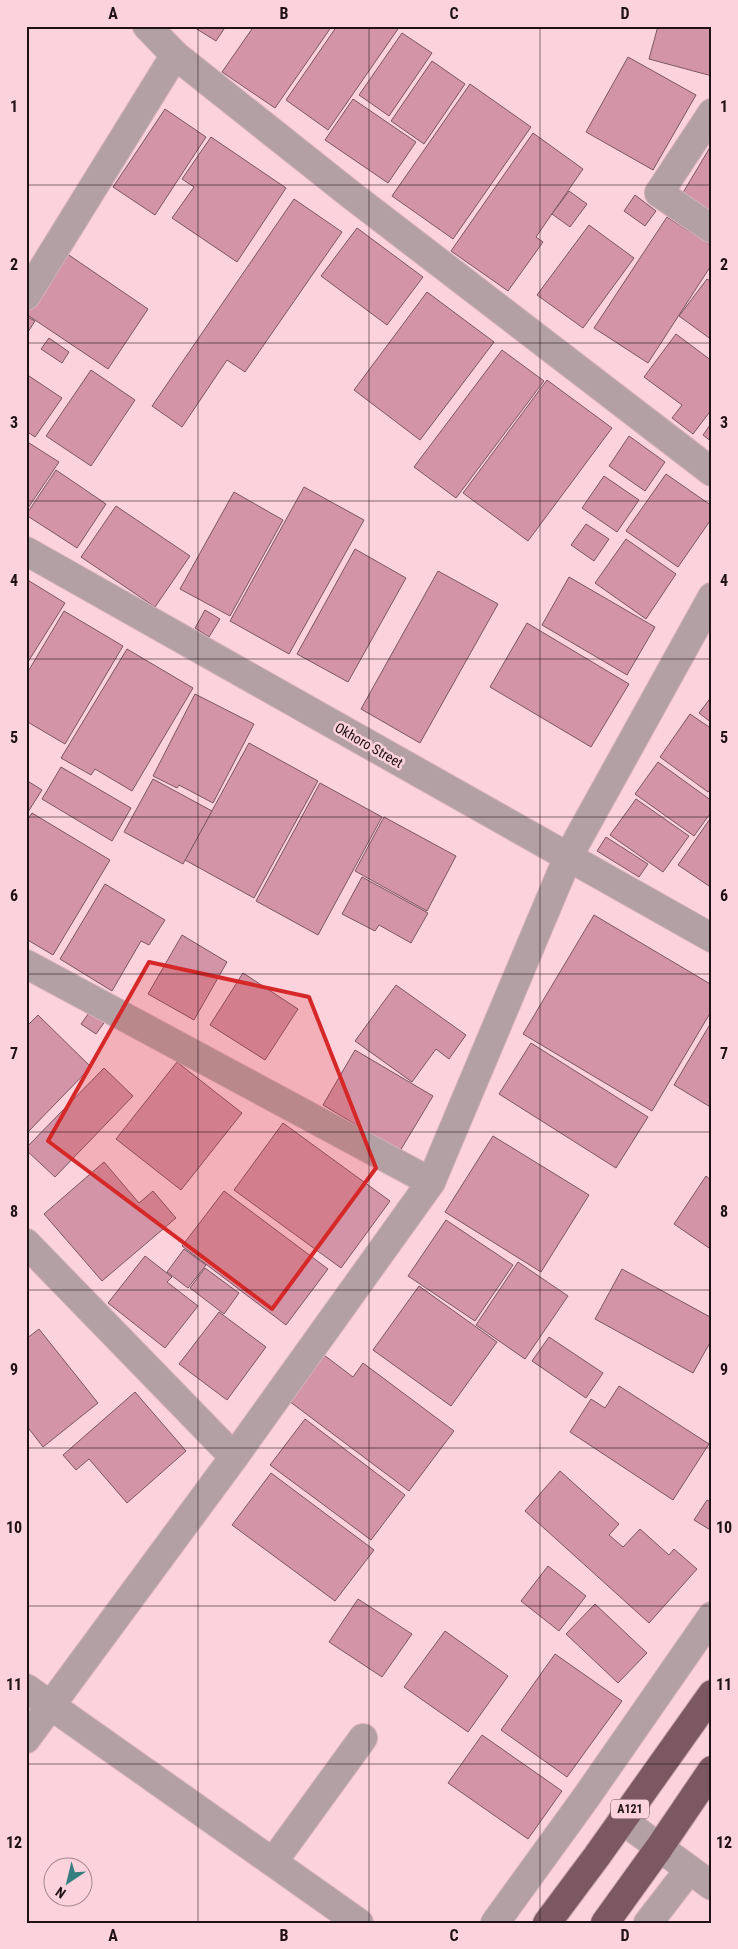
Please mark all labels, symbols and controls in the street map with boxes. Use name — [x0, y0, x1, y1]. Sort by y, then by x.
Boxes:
text: A — [108, 4, 118, 23]
text: B — [280, 4, 289, 23]
text: C — [449, 4, 459, 23]
text: D — [620, 4, 630, 23]
text: 1 — [10, 97, 18, 116]
text: 1 — [720, 97, 728, 116]
text: 2 — [10, 255, 18, 274]
text: 2 — [720, 255, 728, 274]
text: 3 — [10, 413, 18, 432]
text: 3 — [720, 413, 728, 432]
text: 4 — [10, 571, 18, 590]
text: 4 — [720, 571, 728, 590]
street label: Okhoro Street — [332, 719, 406, 771]
text: 5 — [10, 728, 18, 747]
text: 5 — [720, 728, 728, 747]
text: 6 — [10, 886, 18, 905]
text: 6 — [720, 886, 728, 905]
text: 7 — [10, 1044, 18, 1063]
text: 7 — [720, 1044, 728, 1063]
text: 8 — [10, 1202, 18, 1221]
text: 8 — [720, 1202, 728, 1221]
text: 9 — [10, 1360, 18, 1379]
text: 9 — [720, 1360, 728, 1379]
text: 10 — [6, 1518, 22, 1537]
text: 10 — [716, 1518, 732, 1537]
text: 11 — [6, 1675, 22, 1694]
text: 11 — [716, 1675, 732, 1694]
road number: A121 — [611, 1800, 649, 1818]
text: 12 — [6, 1833, 22, 1852]
text: 12 — [716, 1833, 732, 1852]
north arrow — [42, 1856, 92, 1906]
text: N — [52, 1884, 69, 1902]
text: A — [108, 1926, 118, 1945]
text: B — [280, 1926, 289, 1945]
text: C — [449, 1926, 459, 1945]
text: D — [620, 1926, 630, 1945]

